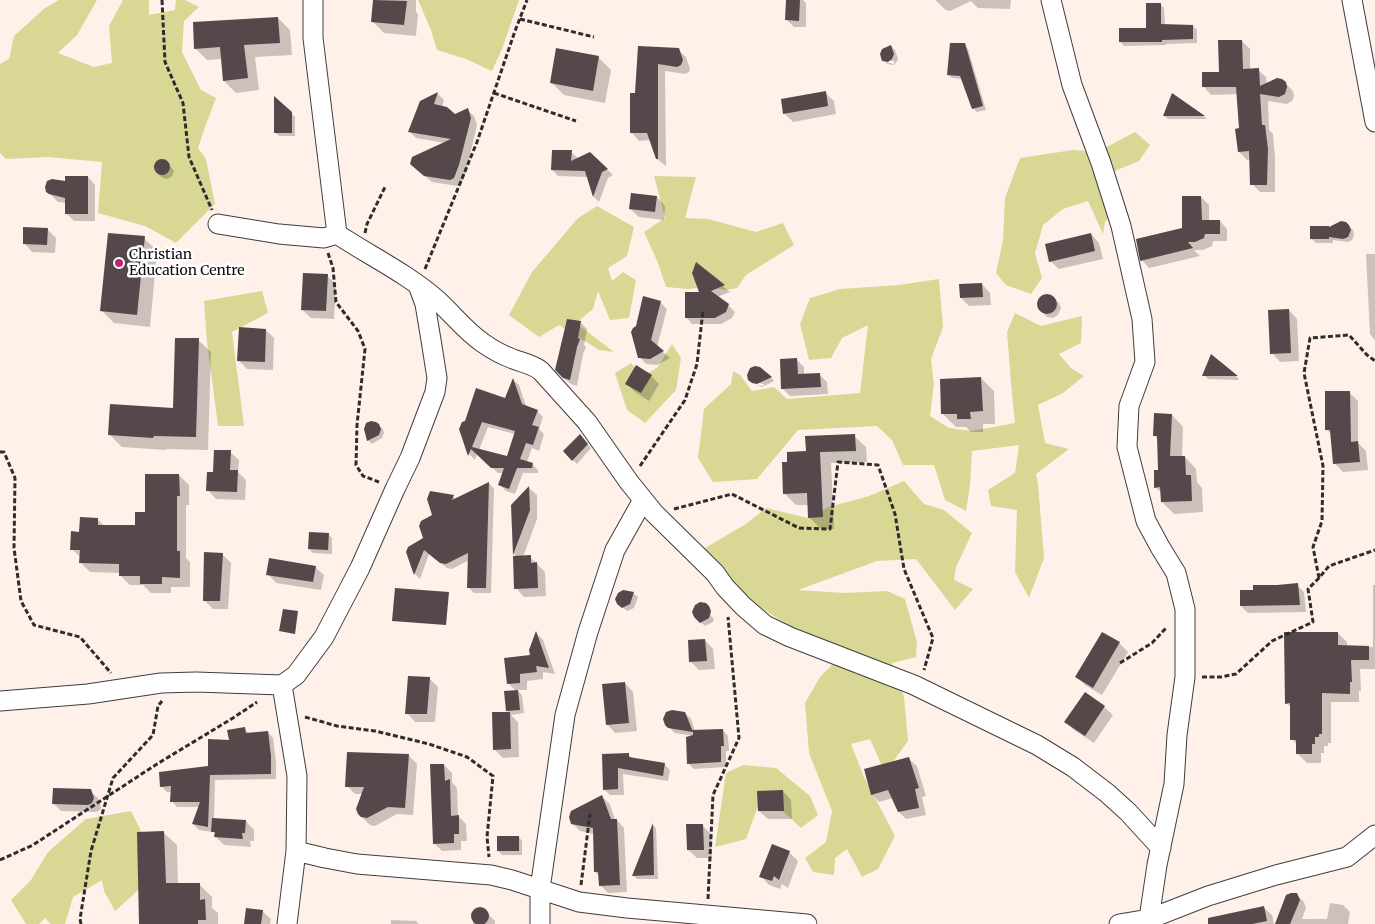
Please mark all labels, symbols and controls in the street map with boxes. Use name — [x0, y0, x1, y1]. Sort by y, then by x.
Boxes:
place label: Christian Education Centre — [129, 247, 244, 280]
marker: Christian Education Centre — [113, 257, 125, 269]

